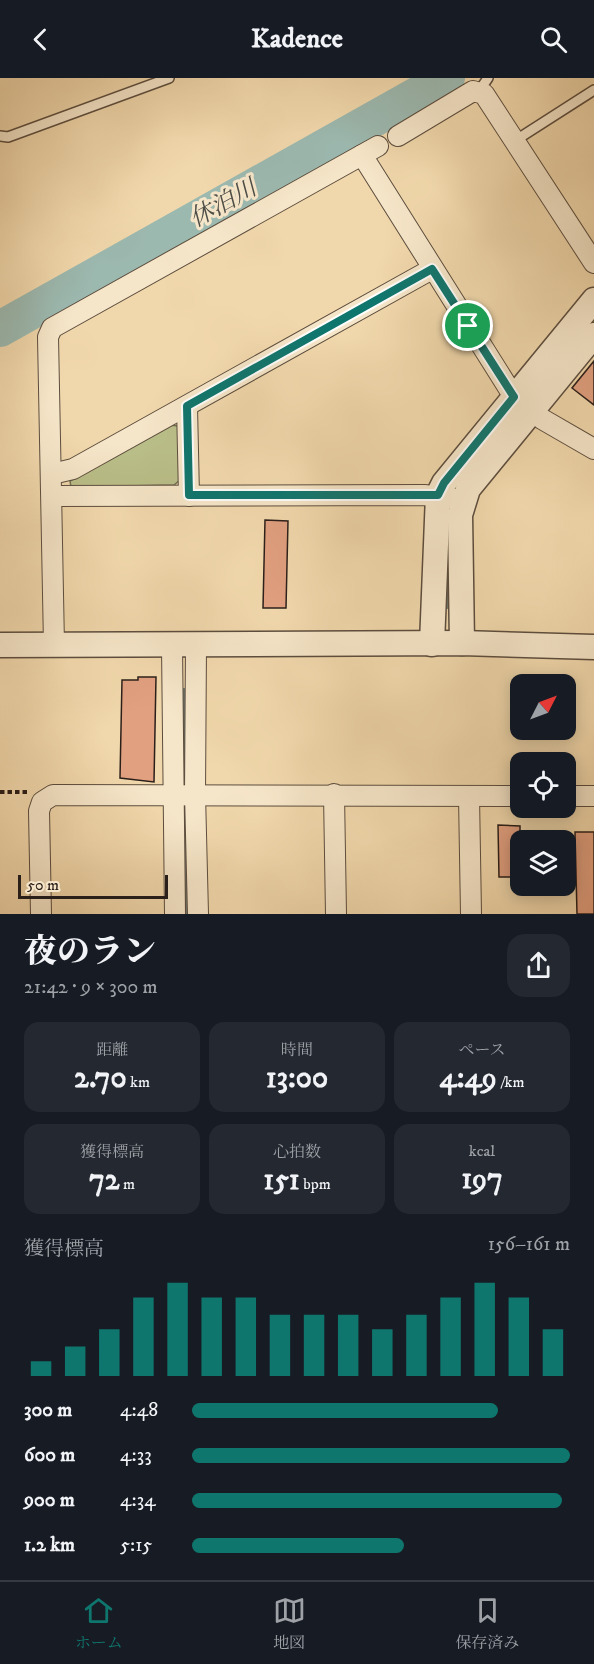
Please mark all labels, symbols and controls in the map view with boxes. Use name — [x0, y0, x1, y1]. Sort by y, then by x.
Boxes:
text: Kadence — [251, 22, 343, 56]
icon: back — [24, 23, 57, 56]
icon: search — [537, 23, 570, 56]
water label: 休泊川 — [184, 172, 264, 235]
pin — [442, 300, 493, 351]
icon: arrive — [451, 309, 484, 342]
north arrow — [510, 674, 576, 740]
map controls — [510, 674, 576, 896]
button: locate — [510, 752, 576, 818]
button: layers — [510, 830, 576, 896]
scale bar — [18, 872, 168, 899]
text: 50 m — [27, 875, 59, 895]
text: 夜のラン — [24, 932, 156, 973]
button: share — [507, 934, 570, 997]
text: 21:42 · 9 × 300 m — [24, 975, 158, 1000]
text: 距離 — [96, 1040, 128, 1060]
text: 時間 — [281, 1040, 313, 1060]
text: ペース — [458, 1040, 506, 1060]
text: 2.70 — [74, 1060, 127, 1097]
text: 13:00 — [266, 1060, 328, 1097]
text: 4:49 — [439, 1060, 497, 1097]
text: km — [127, 1072, 150, 1092]
text: /km — [497, 1072, 525, 1092]
text: kcal — [469, 1141, 495, 1161]
text: 獲得標高 — [80, 1142, 144, 1162]
text: 心拍数 — [273, 1142, 321, 1162]
text: 197 — [461, 1161, 503, 1198]
text: 72 — [89, 1162, 120, 1199]
text: 151 — [263, 1162, 300, 1199]
text: m — [120, 1174, 135, 1194]
text: bpm — [300, 1174, 331, 1194]
text: 156–161 m — [488, 1232, 570, 1257]
text: 獲得標高 — [24, 1237, 104, 1262]
text: 300 m — [24, 1398, 72, 1423]
text: 4:48 — [120, 1398, 158, 1423]
text: 600 m — [24, 1443, 75, 1468]
text: 4:33 — [120, 1443, 152, 1468]
text: 900 m — [24, 1488, 75, 1513]
text: 4:34 — [120, 1488, 156, 1513]
text: 1.2 km — [24, 1533, 75, 1558]
text: 5:15 — [120, 1533, 152, 1558]
tab: ホーム — [75, 1594, 123, 1653]
tab: 地図 — [273, 1594, 306, 1653]
tab: 保存済み — [455, 1594, 519, 1653]

